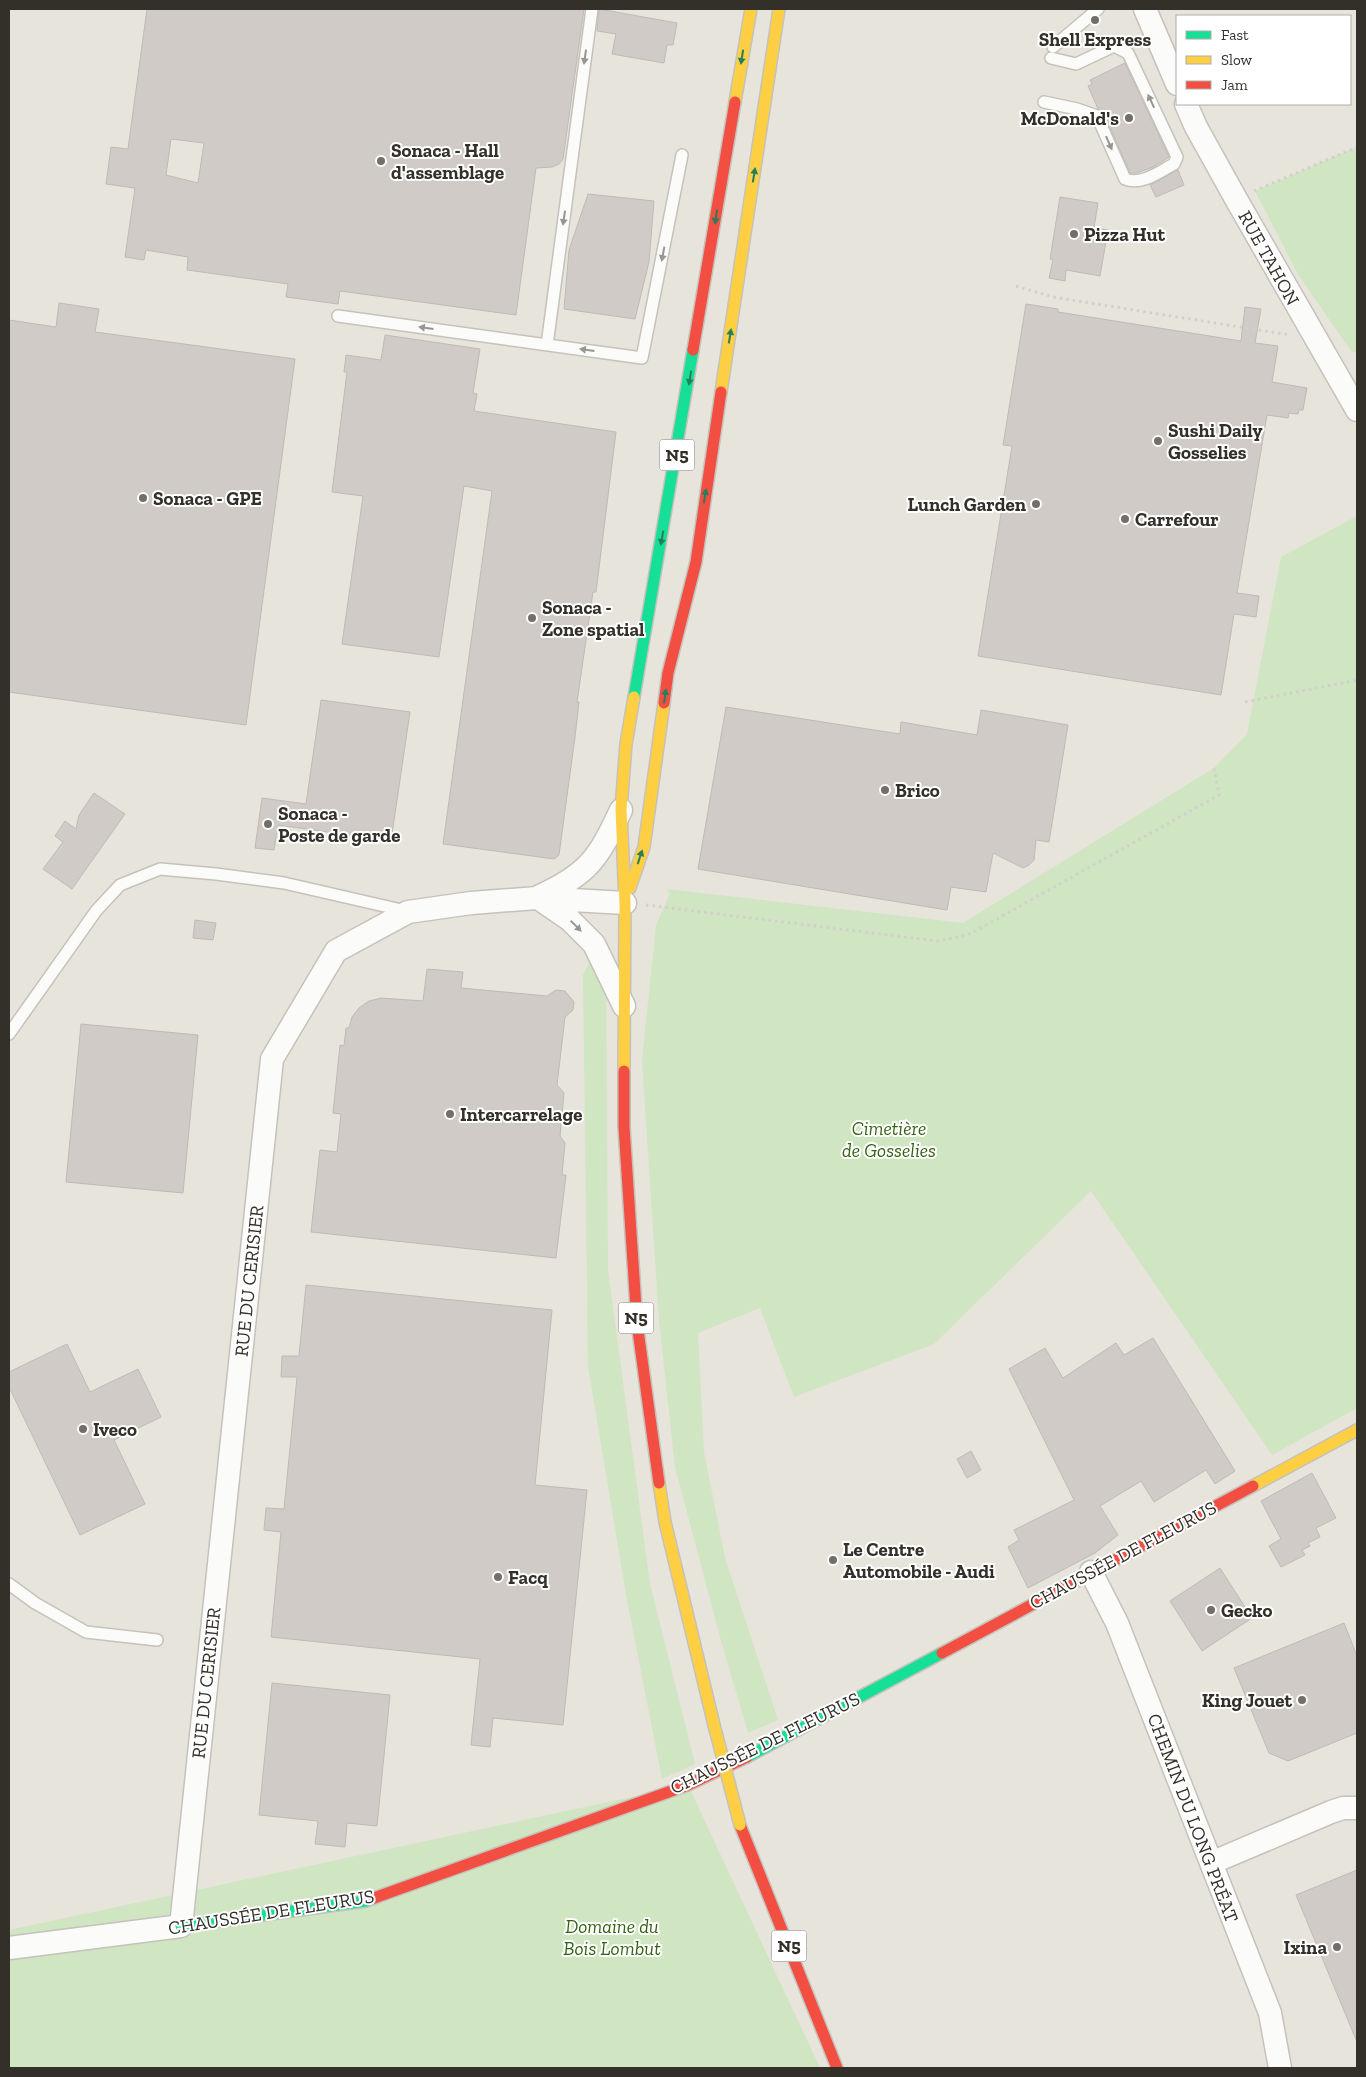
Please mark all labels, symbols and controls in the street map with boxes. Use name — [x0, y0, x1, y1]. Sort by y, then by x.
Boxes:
marker: Shell Express — [1089, 14, 1101, 26]
legend — [1176, 15, 1351, 105]
text: Fast — [1221, 26, 1249, 44]
place label: Shell Express — [1039, 28, 1152, 51]
one-way arrow — [581, 49, 589, 65]
one-way arrow — [738, 49, 746, 65]
text: Slow — [1221, 51, 1253, 69]
text: Jam — [1221, 76, 1248, 94]
one-way arrow — [1146, 94, 1155, 109]
place label: McDonald's — [1021, 107, 1119, 130]
marker: McDonald's — [1123, 112, 1135, 124]
one-way arrow — [1105, 136, 1113, 150]
place label: Sonaca - Hall d'assemblage — [391, 139, 504, 184]
marker: Sonaca - Hall d'assemblage — [375, 155, 387, 167]
one-way arrow — [750, 167, 758, 183]
street label: RUE TAHON — [1233, 206, 1305, 310]
one-way arrow — [559, 210, 567, 226]
one-way arrow — [712, 210, 720, 226]
place label: Pizza Hut — [1084, 223, 1166, 246]
marker: Pizza Hut — [1068, 228, 1080, 240]
one-way arrow — [658, 246, 666, 262]
one-way arrow — [417, 324, 433, 332]
one-way arrow — [726, 327, 734, 343]
one-way arrow — [578, 346, 594, 354]
one-way arrow — [685, 370, 693, 386]
place label: Sushi Daily Gosselies — [1168, 419, 1262, 464]
marker: Sushi Daily Gosselies — [1152, 435, 1164, 447]
road number: N5 — [660, 440, 694, 470]
place label: Sonaca - GPE — [153, 487, 262, 510]
one-way arrow — [702, 488, 710, 504]
marker: Sonaca - GPE — [137, 492, 149, 504]
place label: Lunch Garden — [907, 493, 1027, 516]
marker: Lunch Garden — [1030, 498, 1042, 510]
place label: Carrefour — [1135, 508, 1219, 531]
marker: Carrefour — [1119, 513, 1131, 525]
one-way arrow — [658, 530, 666, 546]
place label: Sonaca - Zone spatial — [542, 596, 645, 641]
marker: Sonaca - Zone spatial — [526, 612, 538, 624]
one-way arrow — [661, 688, 669, 704]
place label: Brico — [895, 779, 940, 802]
marker: Brico — [879, 784, 891, 796]
place label: Sonaca - Poste de garde — [278, 802, 400, 847]
marker: Sonaca - Poste de garde — [262, 818, 274, 830]
one-way arrow — [637, 849, 645, 864]
one-way arrow — [570, 919, 582, 931]
place label: Intercarrelage — [460, 1103, 582, 1126]
marker: Intercarrelage — [444, 1108, 456, 1120]
park label: Cimetière de Gosselies — [842, 1117, 936, 1162]
street label: RUE DU CERISIER — [230, 1204, 268, 1358]
road number: N5 — [618, 1302, 654, 1334]
place label: Iveco — [93, 1418, 137, 1441]
marker: Iveco — [77, 1423, 89, 1435]
street label: CHAUSSÉE DE FLEURUS — [1026, 1496, 1220, 1614]
place label: Le Centre Automobile - Audi — [843, 1538, 995, 1583]
marker: Le Centre Automobile - Audi — [827, 1554, 839, 1566]
place label: Facq — [508, 1566, 548, 1589]
marker: Facq — [492, 1571, 504, 1583]
place label: Gecko — [1221, 1599, 1272, 1622]
marker: Gecko — [1205, 1604, 1217, 1616]
street label: RUE DU CERISIER — [187, 1606, 225, 1760]
street label: CHAUSSÉE DE FLEURUS — [666, 1687, 864, 1799]
place label: King Jouet — [1202, 1689, 1292, 1712]
marker: King Jouet — [1296, 1694, 1308, 1706]
street label: CHEMIN DU LONG PRÉAT — [1142, 1710, 1244, 1926]
street label: CHAUSSÉE DE FLEURUS — [166, 1884, 376, 1940]
park label: Domaine du Bois Lombut — [563, 1915, 661, 1960]
road number: N5 — [772, 1930, 806, 1962]
place label: Ixina — [1284, 1936, 1327, 1959]
marker: Ixina — [1331, 1941, 1343, 1953]

